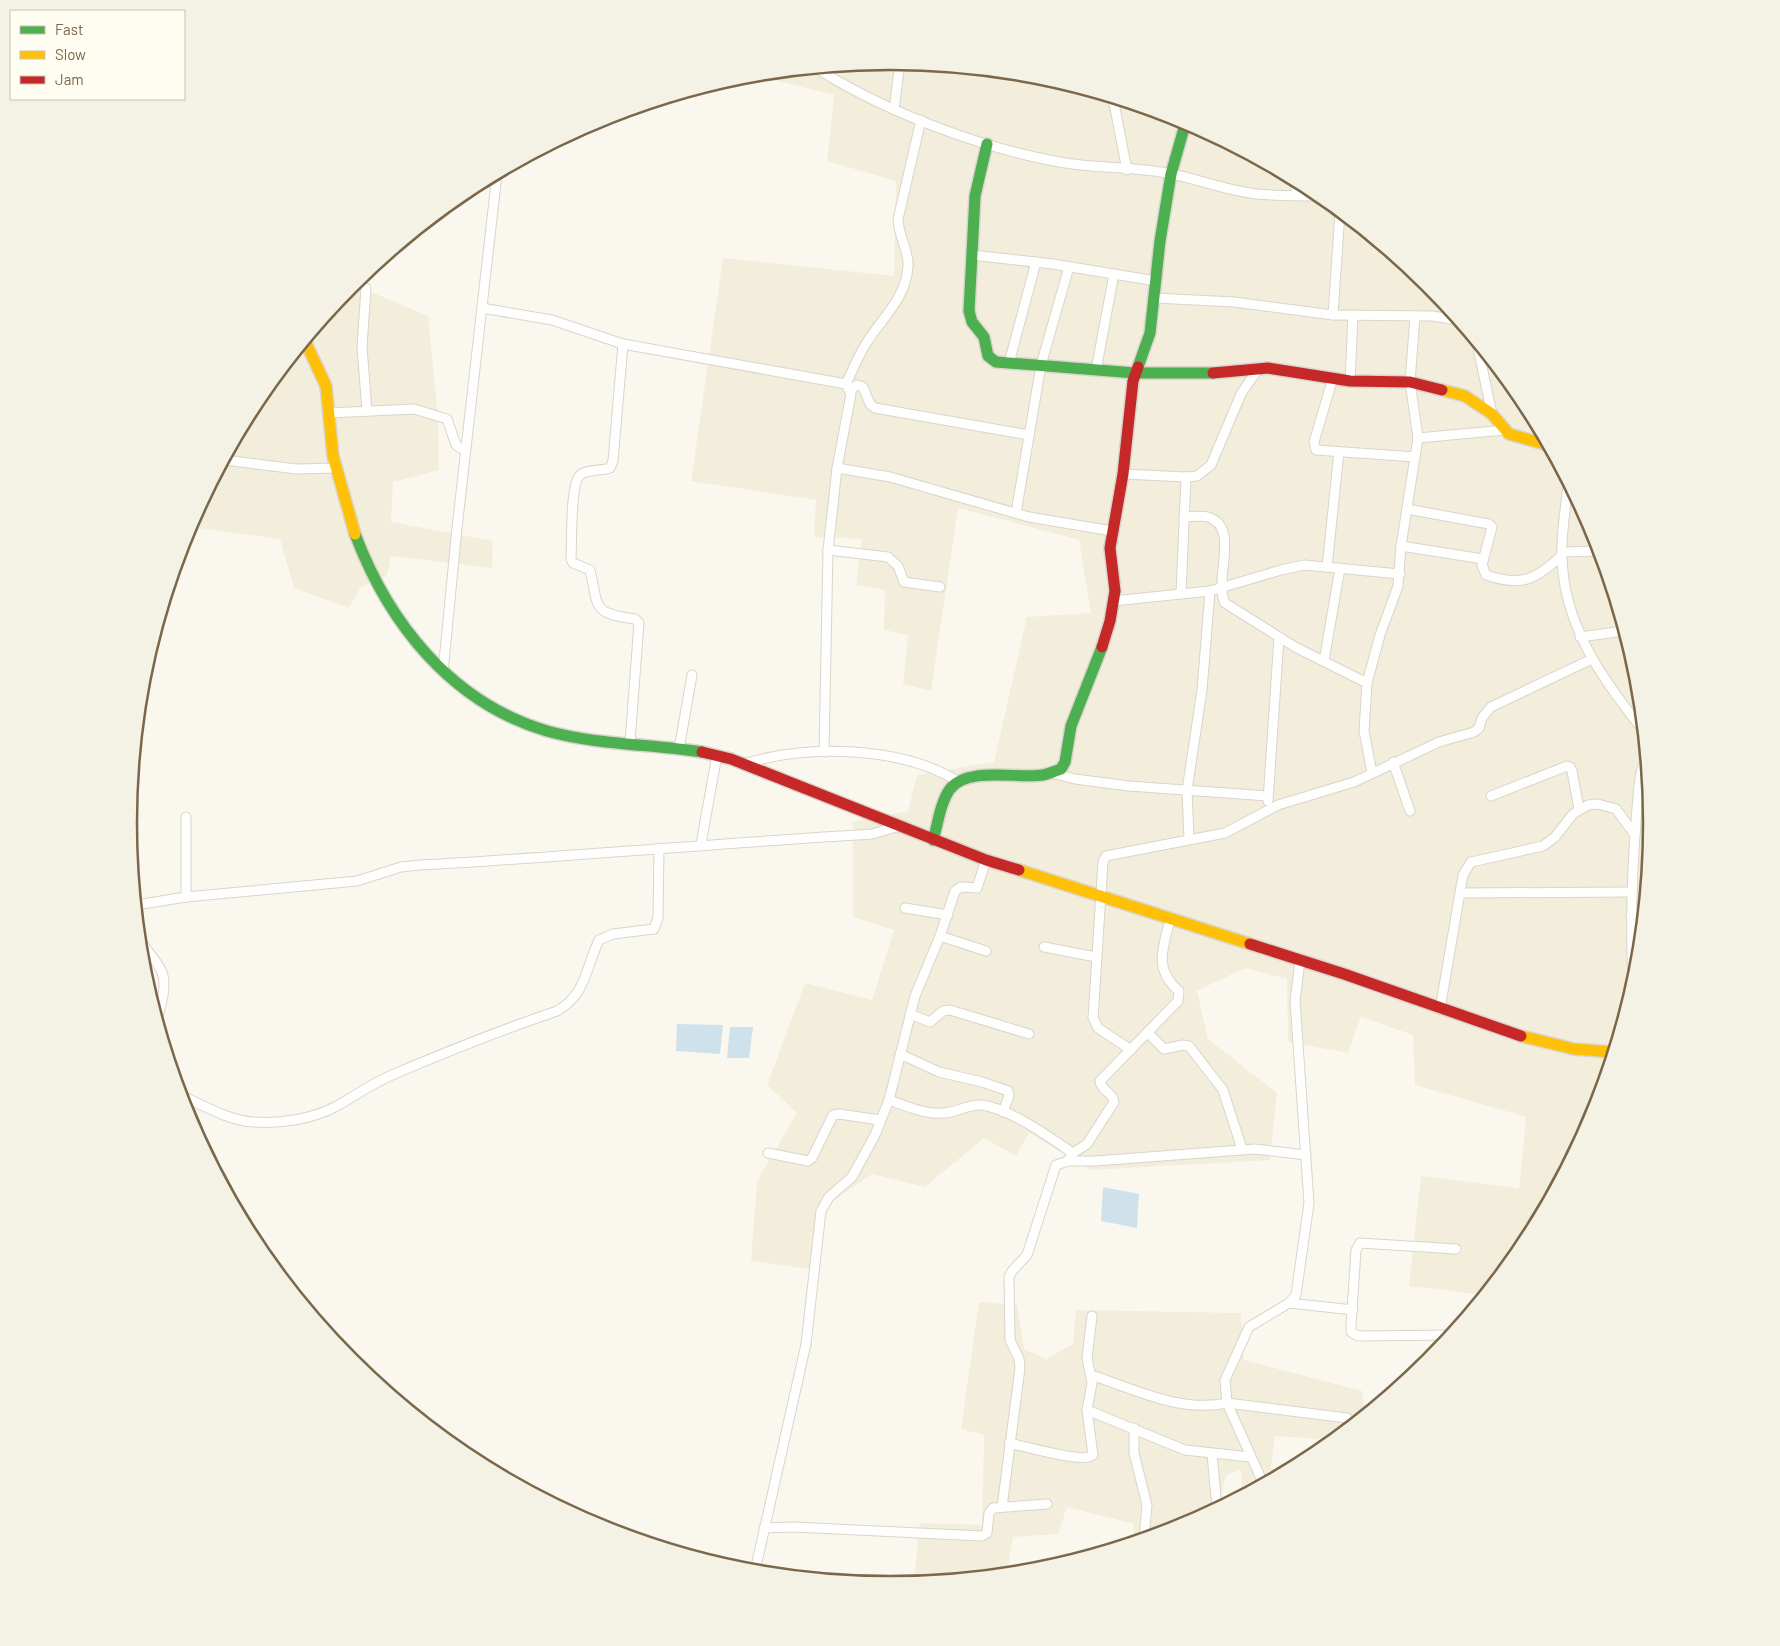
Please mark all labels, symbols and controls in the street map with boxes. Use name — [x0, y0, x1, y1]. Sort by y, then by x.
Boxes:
legend — [10, 10, 185, 100]
text: Fast — [55, 20, 83, 38]
text: Slow — [55, 45, 86, 63]
text: Jam — [55, 70, 84, 88]

